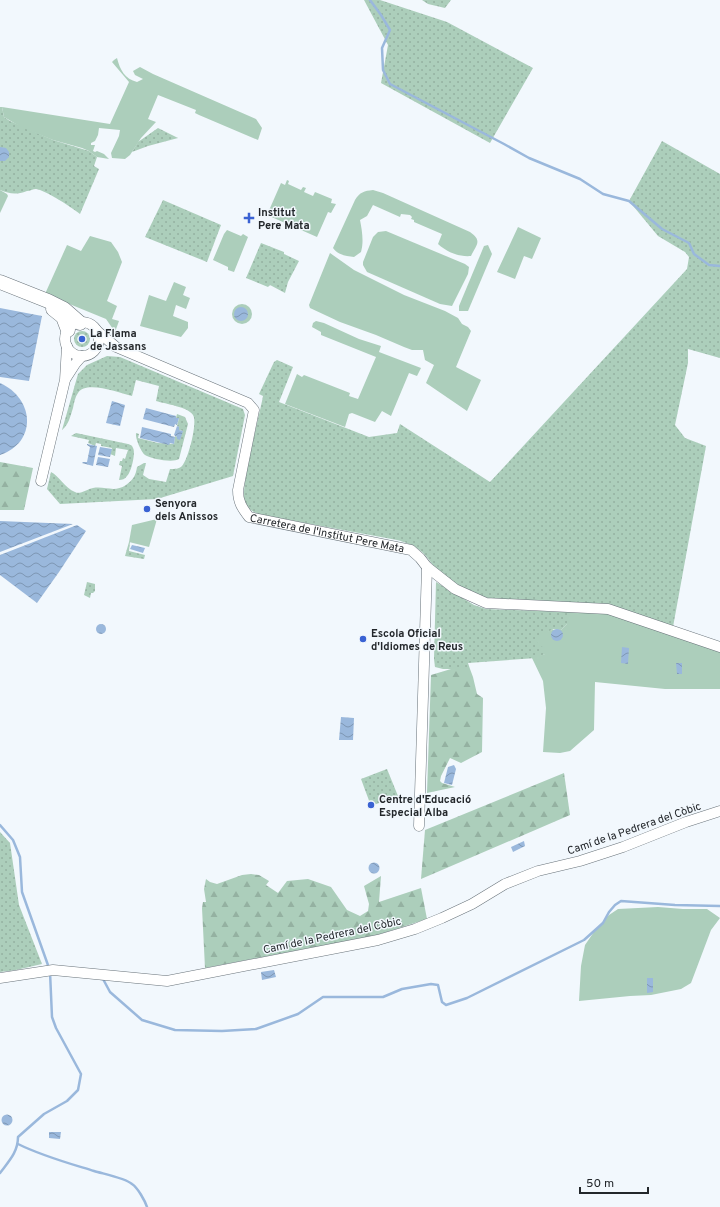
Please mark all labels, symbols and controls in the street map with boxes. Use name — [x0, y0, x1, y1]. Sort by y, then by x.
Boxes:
place label: Institut Pere Mata — [258, 206, 310, 233]
marker: Institut Pere Mata — [243, 212, 255, 224]
place label: La Flama de Jassans — [90, 327, 146, 354]
marker: La Flama de Jassans — [77, 334, 87, 344]
place label: Senyora dels Anissos — [155, 497, 218, 524]
marker: Senyora dels Anissos — [142, 504, 152, 514]
street label: Carretera de l'Institut Pere Mata — [249, 511, 406, 556]
place label: Escola Oficial d'Idiomes de Reus — [371, 627, 463, 654]
marker: Escola Oficial d'Idiomes de Reus — [358, 634, 368, 644]
place label: Centre d'Educació Especial Alba — [379, 793, 471, 820]
street label: Camí de la Pedrera del Còbic — [566, 799, 703, 858]
marker: Centre d'Educació Especial Alba — [366, 800, 376, 810]
street label: Camí de la Pedrera del Còbic — [262, 915, 402, 957]
scale bar — [580, 1169, 648, 1195]
text: 50 m — [586, 1176, 614, 1192]

